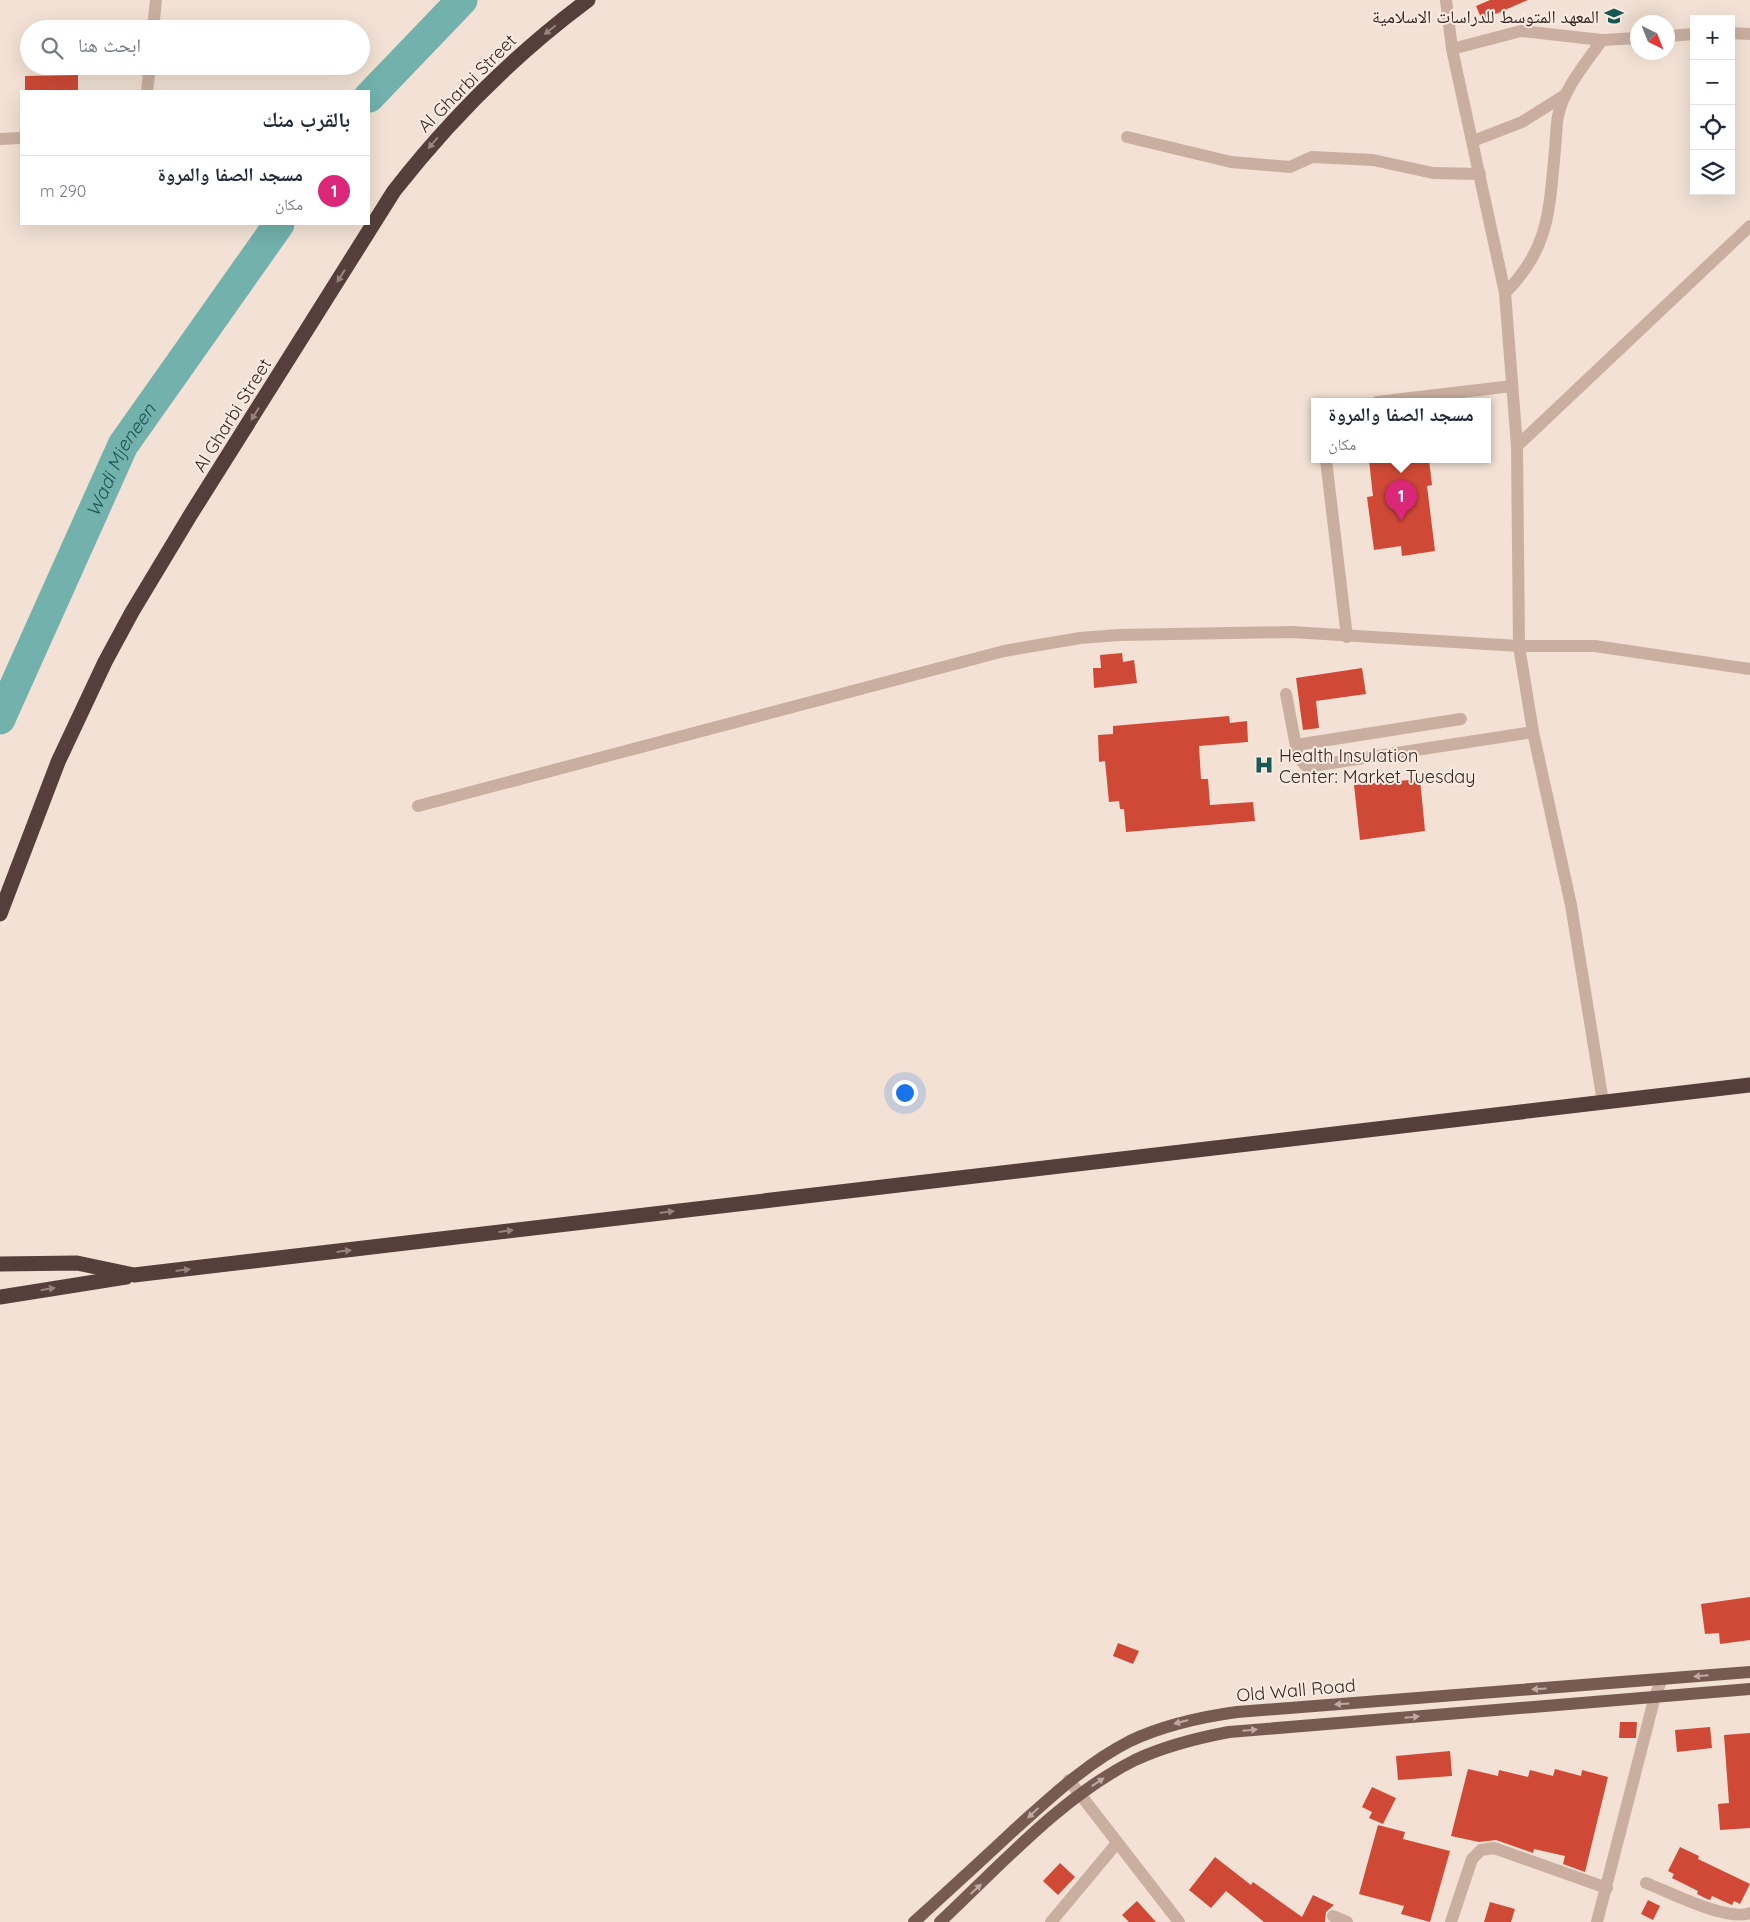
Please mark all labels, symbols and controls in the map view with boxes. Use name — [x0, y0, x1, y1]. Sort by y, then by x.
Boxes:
place label: المعهد المتوسط للدراسات الاسلامية — [1372, 5, 1599, 28]
school or university icon: المعهد المتوسط للدراسات الاسلامية — [1603, 5, 1625, 27]
north arrow — [1630, 15, 1675, 60]
map controls — [1690, 15, 1735, 195]
button: + — [1690, 15, 1735, 60]
search box — [20, 20, 370, 75]
one-way arrow — [543, 24, 556, 35]
street label: Al Gharbi Street — [413, 29, 521, 137]
text: ابحث هنا — [78, 33, 141, 57]
icon: search — [38, 34, 66, 62]
button: − — [1690, 60, 1735, 105]
button: locate — [1690, 105, 1735, 150]
text: بالقرب منك — [262, 106, 350, 132]
one-way arrow — [428, 136, 439, 149]
button: layers — [1690, 150, 1735, 195]
text: مسجد الصفا والمروة — [158, 162, 303, 186]
text: 290 m — [40, 181, 86, 201]
text: 1 — [331, 181, 337, 201]
text: مكان — [275, 194, 303, 214]
one-way arrow — [337, 270, 346, 283]
street label: Al Gharbi Street — [188, 354, 276, 476]
water label: Wadi Mjeneen — [80, 398, 161, 520]
popup — [1311, 398, 1491, 463]
text: مسجد الصفا والمروة — [1328, 402, 1474, 426]
one-way arrow — [251, 408, 260, 421]
text: مكان — [1328, 434, 1356, 454]
pin: 1 — [1385, 480, 1417, 521]
place label: Health Insulation Center: Market Tuesday — [1279, 744, 1475, 788]
hospital icon: Health Insulation Center: Market Tuesday — [1253, 754, 1275, 776]
your location — [892, 1080, 918, 1106]
one-way arrow — [659, 1208, 675, 1216]
one-way arrow — [498, 1227, 514, 1235]
one-way arrow — [337, 1246, 353, 1254]
one-way arrow — [175, 1266, 191, 1274]
one-way arrow — [41, 1285, 57, 1293]
one-way arrow — [1693, 1672, 1709, 1680]
street label: Old Wall Road — [1235, 1673, 1357, 1707]
one-way arrow — [1531, 1685, 1547, 1693]
one-way arrow — [1334, 1700, 1350, 1708]
one-way arrow — [1404, 1712, 1420, 1720]
one-way arrow — [1174, 1719, 1189, 1727]
one-way arrow — [1242, 1726, 1258, 1734]
one-way arrow — [1091, 1777, 1105, 1787]
one-way arrow — [1028, 1807, 1040, 1819]
one-way arrow — [969, 1883, 981, 1895]

